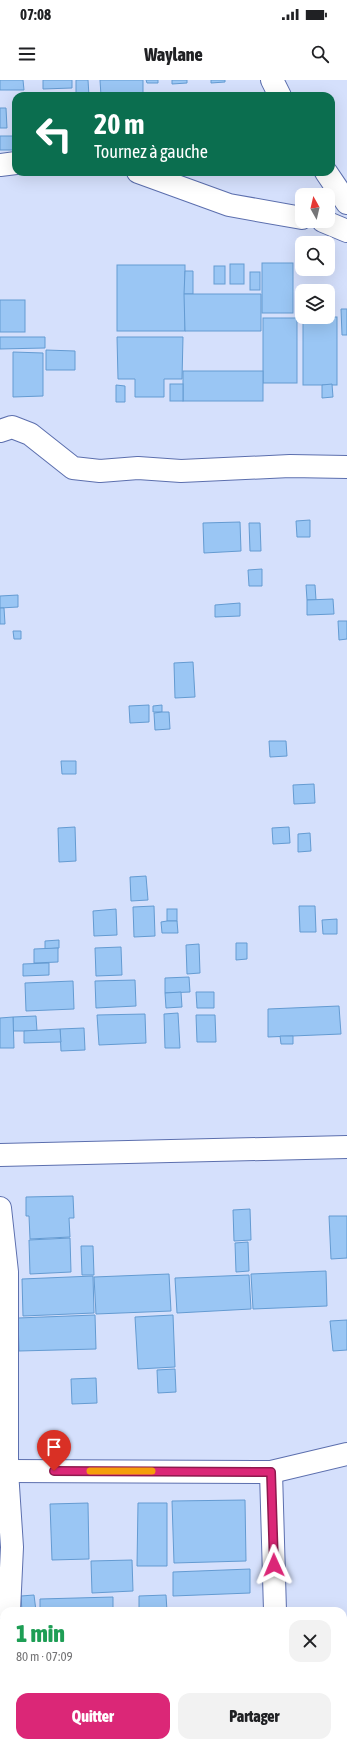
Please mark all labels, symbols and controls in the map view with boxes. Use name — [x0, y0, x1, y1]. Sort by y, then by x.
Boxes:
text: 07:08 — [20, 6, 51, 23]
icon: menu — [16, 43, 38, 65]
icon: search — [309, 43, 331, 65]
text: Waylane — [144, 44, 203, 65]
icon: left — [28, 108, 80, 160]
text: 20 m — [94, 108, 144, 140]
text: Tournez à gauche — [94, 141, 208, 162]
north arrow — [295, 188, 335, 228]
map controls — [295, 188, 335, 324]
button: search — [295, 236, 335, 276]
button: layers — [295, 284, 335, 324]
pin — [37, 1430, 71, 1471]
icon: arrive — [43, 1436, 65, 1458]
position arrow — [253, 1544, 295, 1586]
text: 1 min — [16, 1620, 65, 1647]
button: close — [289, 1620, 331, 1662]
text: 80 m · 07:09 — [16, 1649, 73, 1664]
button: Quitter — [16, 1693, 170, 1739]
button: Partager — [178, 1693, 331, 1739]

